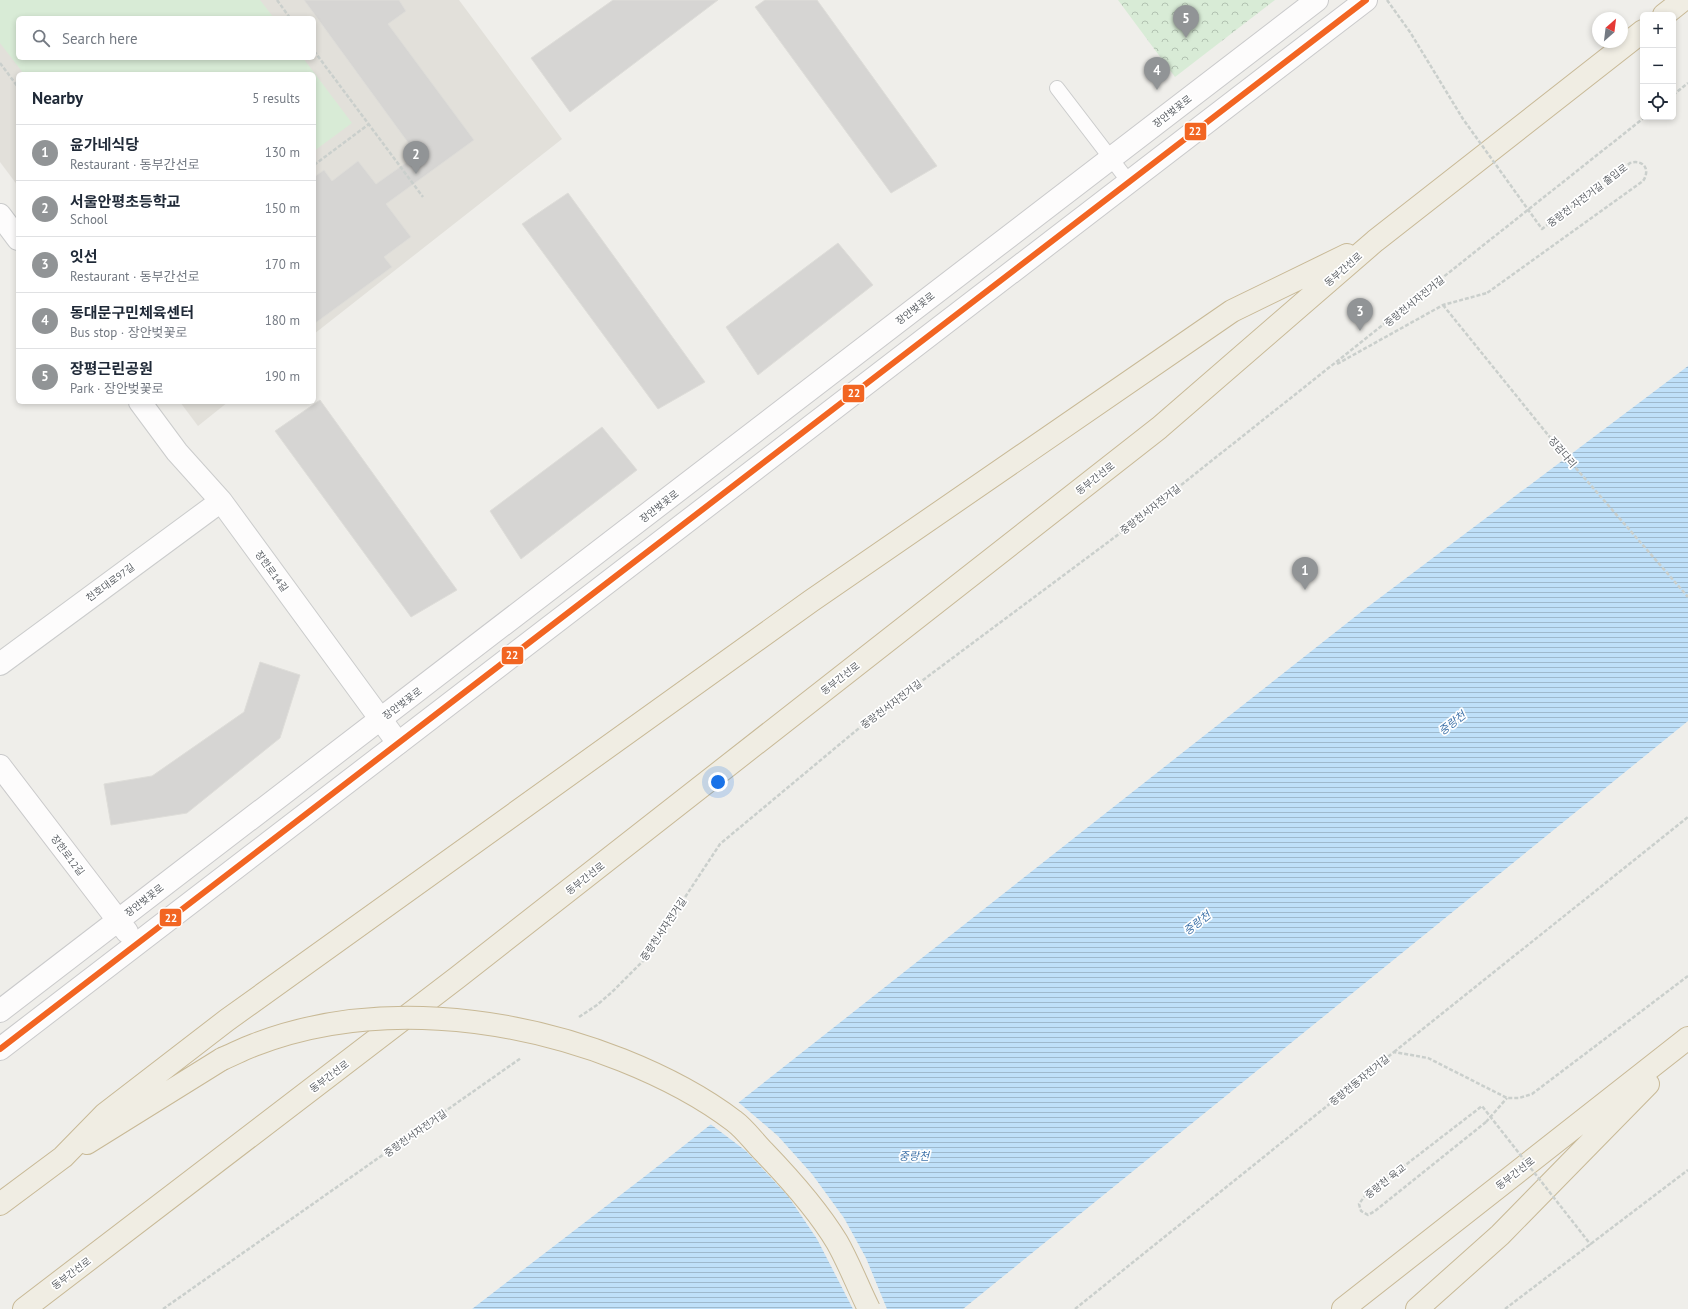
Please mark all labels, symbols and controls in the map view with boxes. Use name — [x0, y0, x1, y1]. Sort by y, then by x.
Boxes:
pin: 5 — [1173, 5, 1199, 38]
north arrow — [1592, 12, 1628, 48]
map controls — [1640, 12, 1676, 120]
button: + — [1640, 12, 1676, 48]
search box — [16, 16, 316, 60]
icon: search — [30, 27, 52, 49]
text: Search here — [62, 29, 138, 48]
button: − — [1640, 48, 1676, 84]
pin: 4 — [1144, 57, 1170, 90]
button: locate — [1640, 84, 1676, 120]
text: Nearby — [32, 87, 83, 109]
text: 5 results — [252, 90, 300, 107]
street label: 장안벚꽃로 — [1150, 92, 1194, 131]
line badge: 22 — [1184, 122, 1207, 141]
text: 22 — [1189, 124, 1201, 138]
text: 윤가네식당 — [70, 135, 139, 154]
pin: 2 — [403, 141, 429, 174]
text: 1 — [41, 144, 49, 161]
text: 130 m — [265, 144, 300, 161]
text: Restaurant · 동부간선로 — [70, 156, 200, 173]
street label: 중랑천 자전거길 출입로 — [1545, 161, 1630, 230]
text: 서울안평초등학교 — [70, 192, 180, 211]
text: 2 — [41, 200, 49, 217]
text: 150 m — [265, 200, 300, 217]
text: School — [70, 211, 108, 228]
text: 잇선 — [70, 247, 98, 266]
street label: 동부간선로 — [1322, 249, 1365, 289]
text: 3 — [41, 256, 49, 273]
text: 170 m — [265, 256, 300, 273]
text: Restaurant · 동부간선로 — [70, 268, 200, 285]
street label: 중랑천서자전거길 — [1382, 273, 1447, 330]
street label: 장안벚꽃로 — [893, 289, 937, 328]
pin: 3 — [1347, 298, 1373, 331]
text: 동대문구민체육센터 — [70, 303, 194, 322]
text: 4 — [41, 312, 49, 329]
text: 180 m — [265, 312, 300, 329]
text: Bus stop · 장안벚꽃로 — [70, 324, 188, 341]
text: 장평근린공원 — [70, 359, 153, 378]
text: 5 — [41, 368, 49, 385]
text: 190 m — [265, 368, 300, 385]
text: Park · 장안벚꽃로 — [70, 380, 164, 397]
line badge: 22 — [842, 384, 865, 403]
text: 22 — [848, 386, 860, 400]
street label: 징검다리 — [1546, 434, 1579, 471]
street label: 동부간선로 — [1073, 459, 1117, 498]
street label: 중랑천서자전거길 — [1117, 482, 1183, 537]
street label: 장안벚꽃로 — [637, 487, 681, 526]
street label: 장한로14길 — [252, 548, 291, 594]
pin: 1 — [1292, 557, 1318, 590]
street label: 천호대로97길 — [83, 560, 137, 604]
line badge: 22 — [501, 646, 524, 665]
text: 22 — [506, 648, 518, 662]
street label: 동부간선로 — [818, 659, 862, 698]
street label: 중랑천서자전거길 — [858, 677, 925, 732]
street label: 장안벚꽃로 — [380, 684, 425, 722]
water label: 중랑천 — [1436, 707, 1470, 738]
your location — [708, 772, 728, 792]
street label: 장한로12길 — [48, 832, 87, 878]
street label: 동부간선로 — [563, 859, 607, 898]
street label: 장안벚꽃로 — [122, 881, 166, 920]
street label: 중랑천서자전거길 — [637, 895, 689, 963]
water label: 중랑천 — [1181, 907, 1215, 938]
line badge: 22 — [159, 908, 182, 927]
text: 22 — [165, 911, 177, 925]
street label: 중랑천동자전거길 — [1327, 1052, 1392, 1109]
street label: 동부간선로 — [307, 1057, 352, 1095]
street label: 중랑천서자전거길 — [381, 1107, 449, 1160]
water label: 중랑천 — [899, 1149, 931, 1163]
street label: 동부간선로 — [1493, 1154, 1537, 1193]
street label: 중랑천 육교 — [1362, 1161, 1408, 1201]
street label: 동부간선로 — [49, 1254, 94, 1292]

